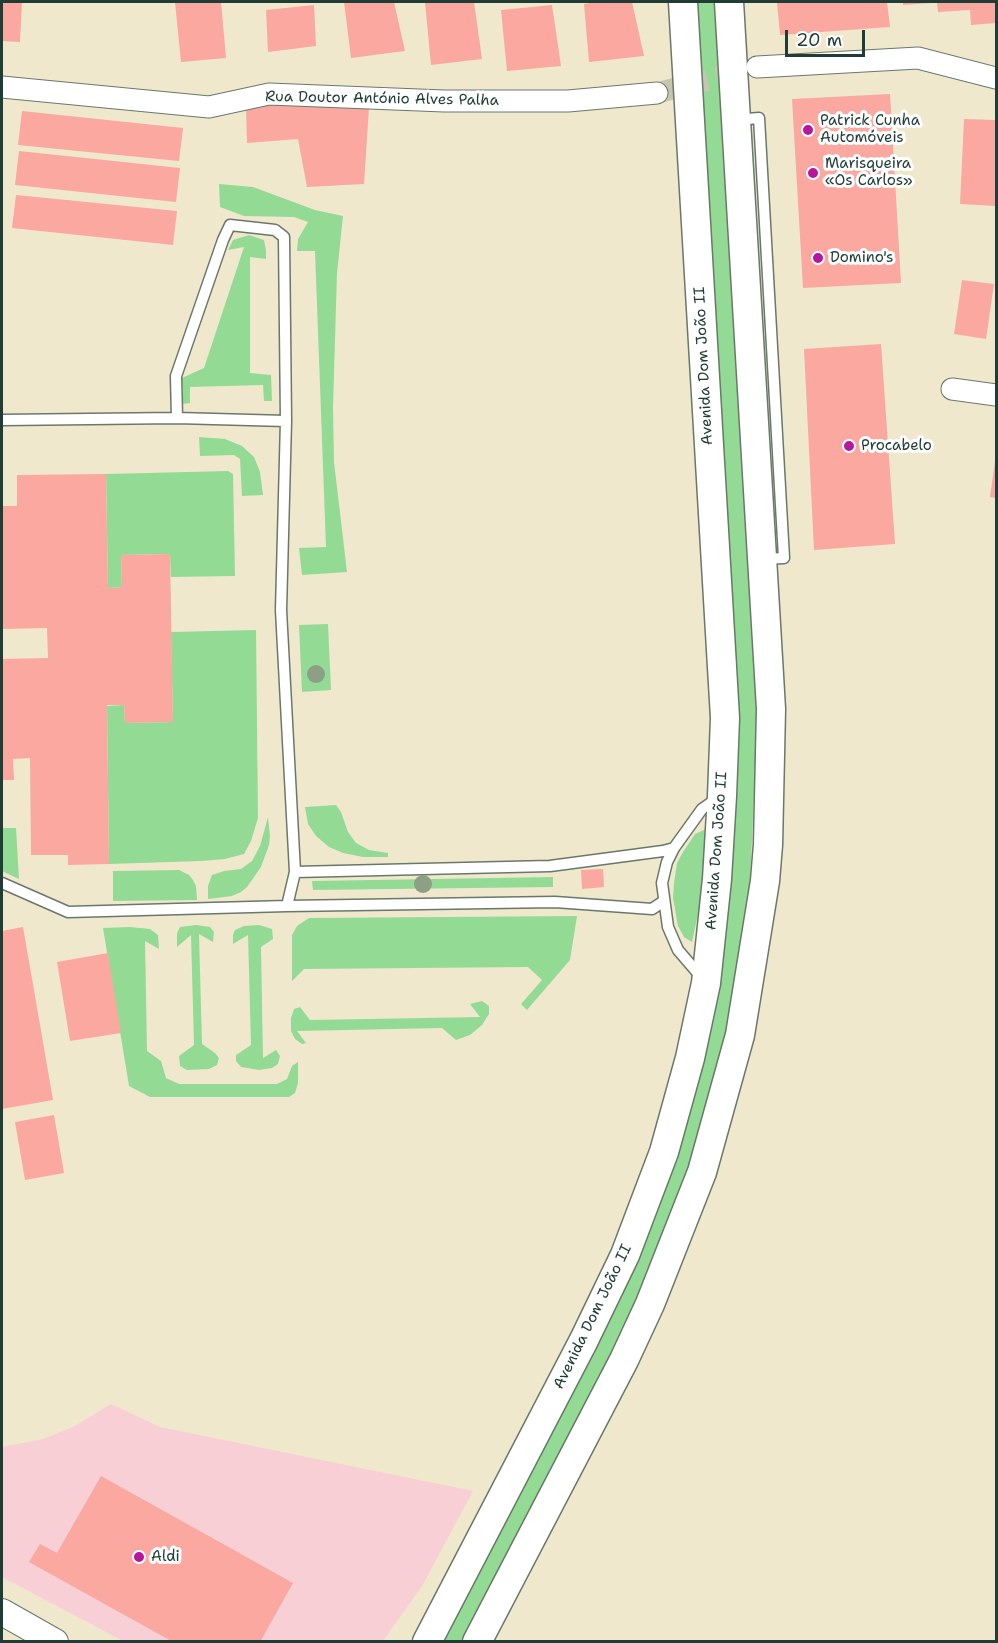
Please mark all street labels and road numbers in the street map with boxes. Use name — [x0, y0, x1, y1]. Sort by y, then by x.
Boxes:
street label: Rua Doutor António Alves Palha — [265, 88, 499, 110]
street label: Avenida Dom João II — [691, 286, 717, 446]
street label: Avenida Dom João II — [702, 771, 732, 931]
street label: Avenida Dom João II — [550, 1242, 636, 1392]

